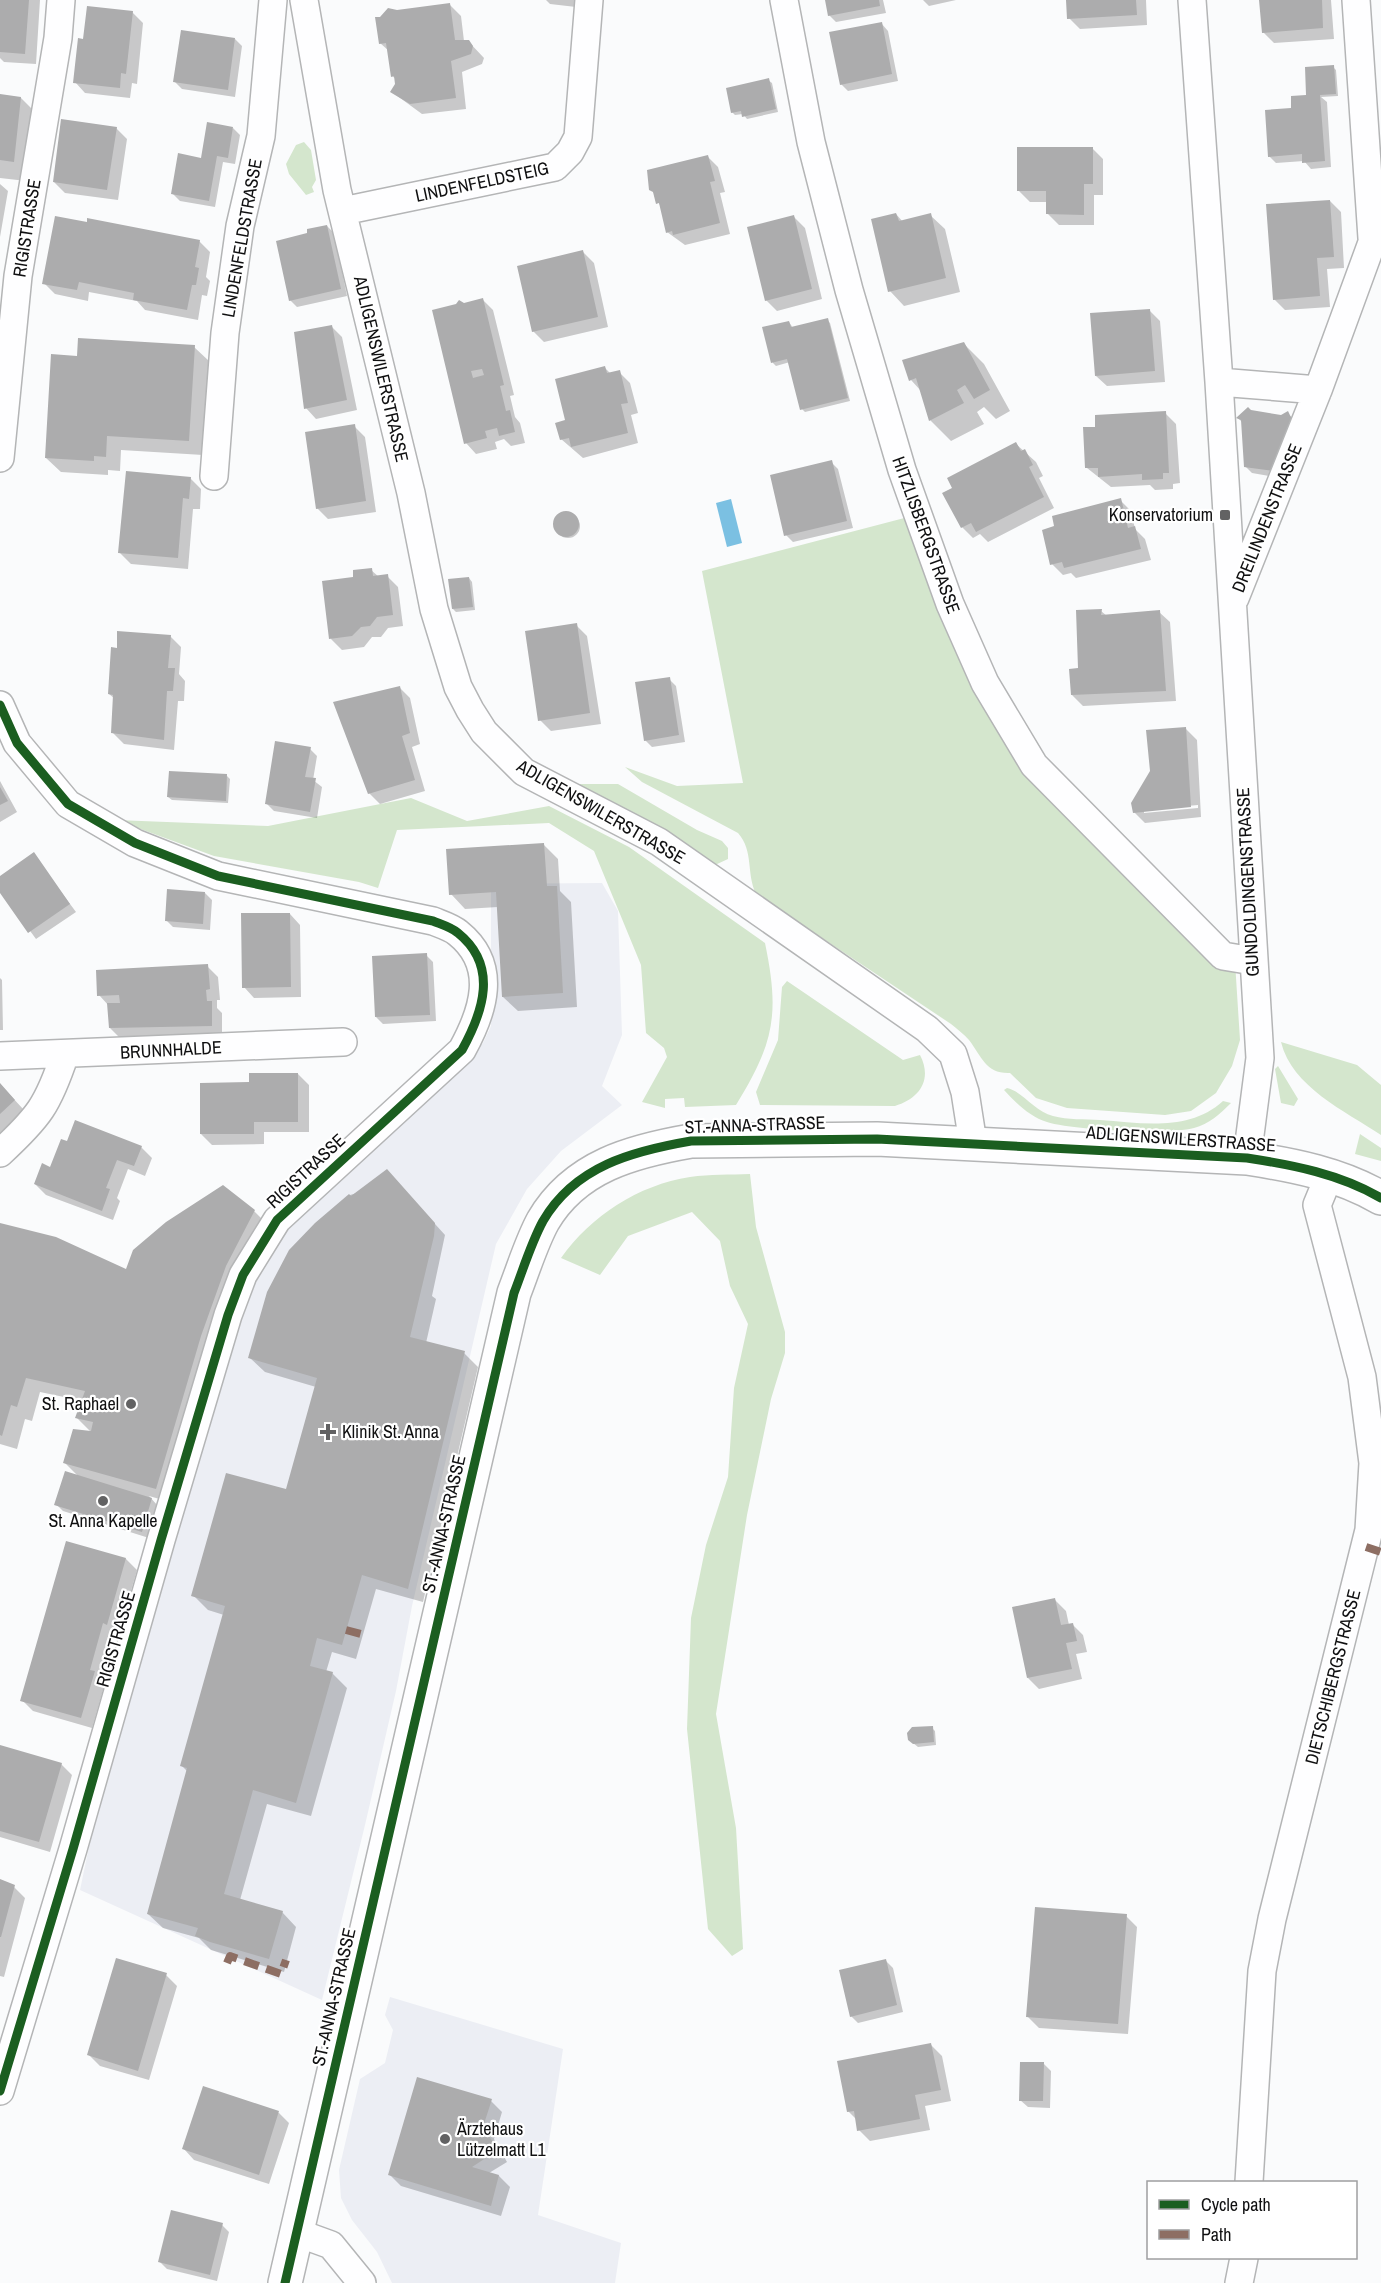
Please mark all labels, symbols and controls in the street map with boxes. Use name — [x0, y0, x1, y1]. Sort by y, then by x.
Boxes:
street label: LINDENFELDSTEIG — [413, 155, 551, 208]
street label: LINDENFELDSTRASSE — [215, 157, 268, 319]
street label: RIGISTRASSE — [6, 177, 47, 279]
street label: ADLIGENSWILERSTRASSE — [348, 272, 415, 464]
street label: DREILINDENSTRASSE — [1225, 440, 1308, 596]
street label: HITZLISBERGSTRASSE — [886, 453, 967, 617]
place label: Konservatorium — [1109, 502, 1213, 527]
marker: Konservatorium — [1218, 508, 1232, 522]
street label: ADLIGENSWILERSTRASSE — [512, 753, 690, 870]
street label: GUNDOLDINGENSTRASSE — [1230, 787, 1265, 977]
street label: BRUNNHALDE — [120, 1034, 222, 1065]
street label: ST.-ANNA-STRASSE — [684, 1110, 826, 1139]
street label: ADLIGENSWILERSTRASSE — [1084, 1119, 1277, 1158]
street label: RIGISTRASSE — [261, 1128, 350, 1214]
place label: St. Raphael — [42, 1391, 119, 1416]
marker: St. Raphael — [124, 1397, 138, 1411]
place label: Klinik St. Anna — [342, 1419, 439, 1444]
marker: Klinik St. Anna — [319, 1423, 337, 1441]
street label: ST.-ANNA-STRASSE — [415, 1452, 472, 1595]
marker: St. Anna Kapelle — [96, 1494, 110, 1508]
place label: St. Anna Kapelle — [48, 1508, 158, 1533]
street label: DIETSCHIBERGSTRASSE — [1299, 1587, 1366, 1767]
street label: RIGISTRASSE — [90, 1588, 141, 1690]
street label: ST.-ANNA-STRASSE — [305, 1925, 362, 2068]
place label: Ärztehaus Lützelmatt L1 — [456, 2116, 546, 2162]
marker: Ärztehaus Lützelmatt L1 — [438, 2132, 452, 2146]
legend — [1147, 2181, 1357, 2259]
text: Cycle path — [1201, 2192, 1271, 2217]
text: Path — [1201, 2222, 1231, 2247]

